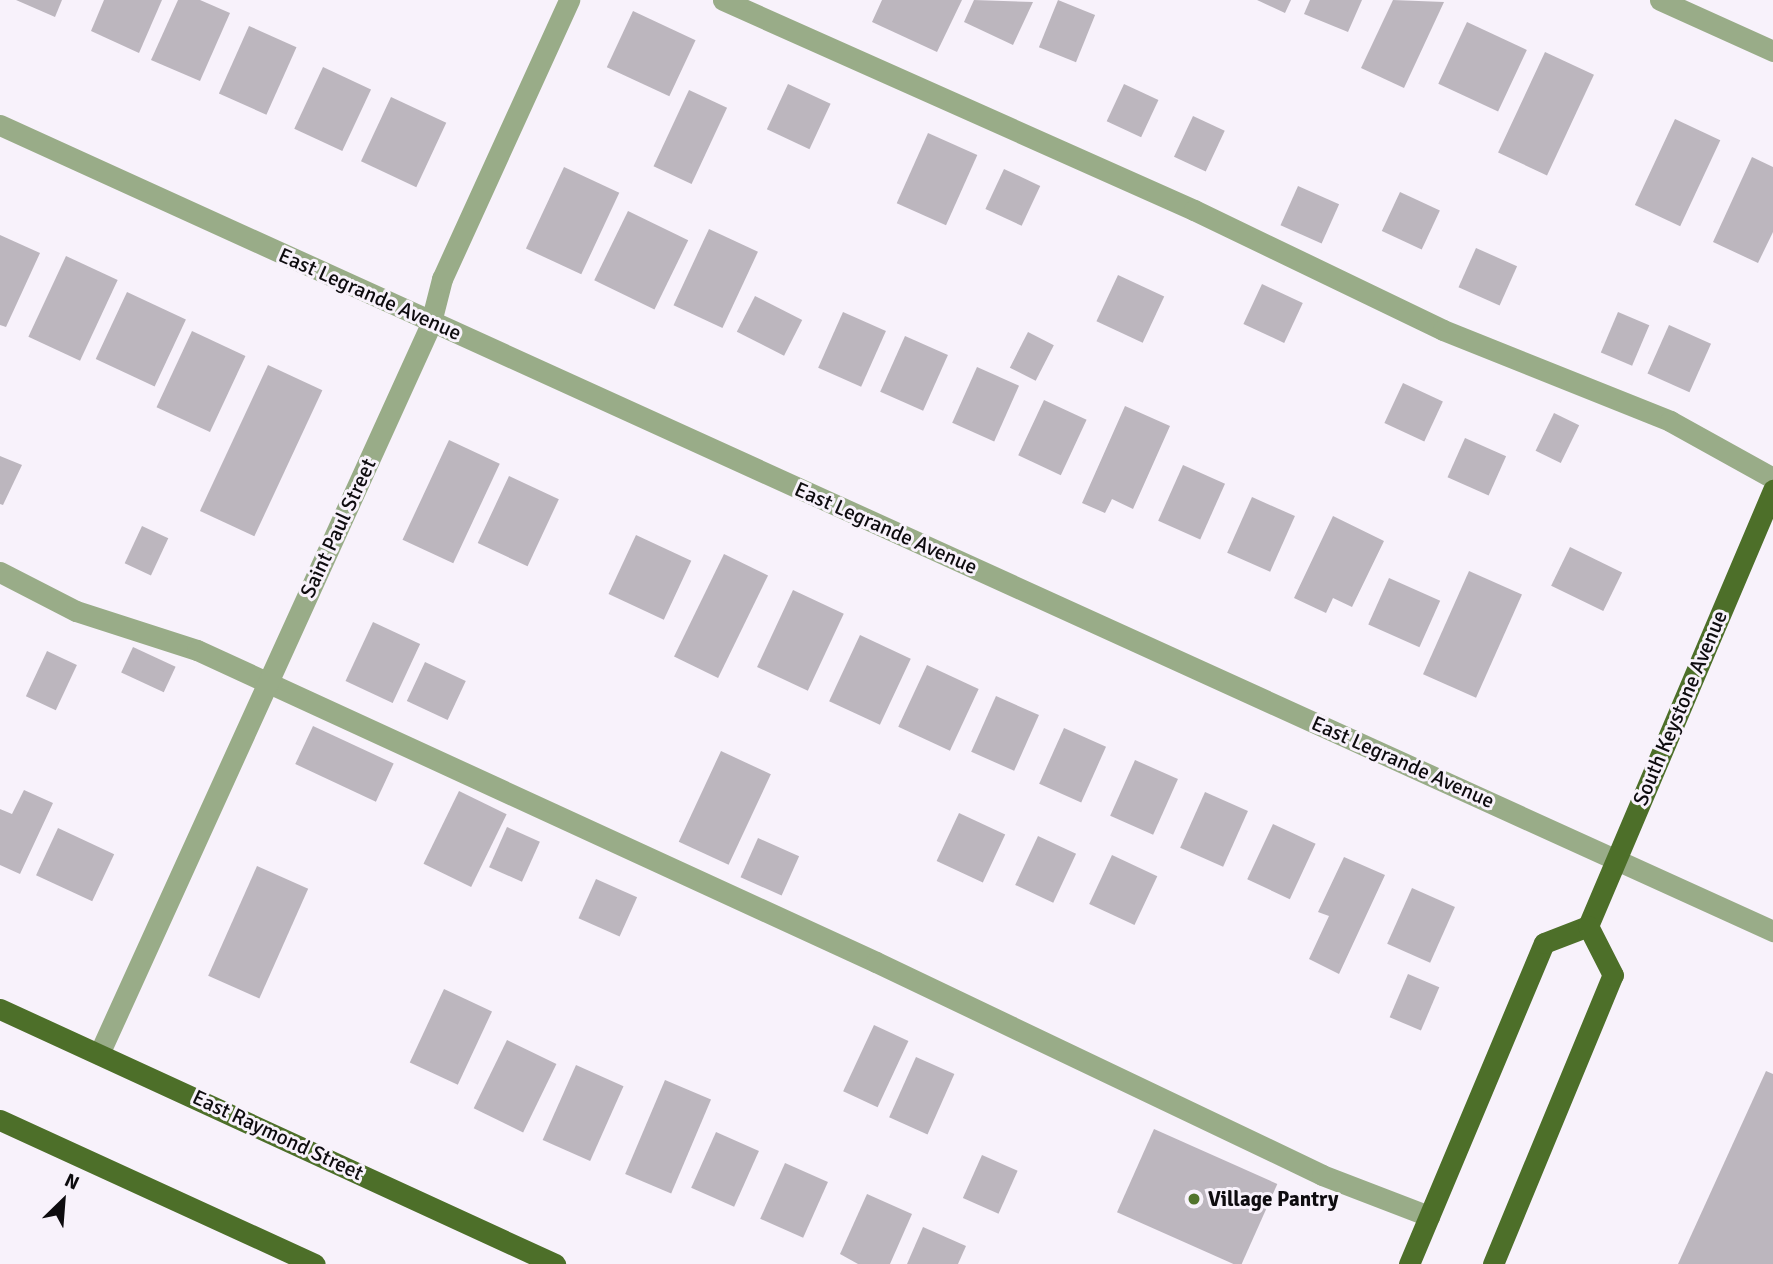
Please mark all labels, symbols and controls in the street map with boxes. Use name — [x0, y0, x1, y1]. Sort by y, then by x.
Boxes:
street label: East Legrande Avenue — [275, 242, 465, 346]
street label: Saint Paul Street — [295, 454, 381, 602]
street label: East Legrande Avenue — [791, 476, 981, 580]
street label: South Keystone Avenue — [1628, 607, 1732, 809]
street label: East Legrande Avenue — [1308, 710, 1498, 814]
street label: East Raymond Street — [188, 1084, 368, 1186]
north arrow — [28, 1166, 98, 1236]
text: N — [61, 1168, 83, 1196]
place label: Village Pantry — [1208, 1186, 1339, 1212]
marker: Village Pantry — [1186, 1191, 1202, 1207]

